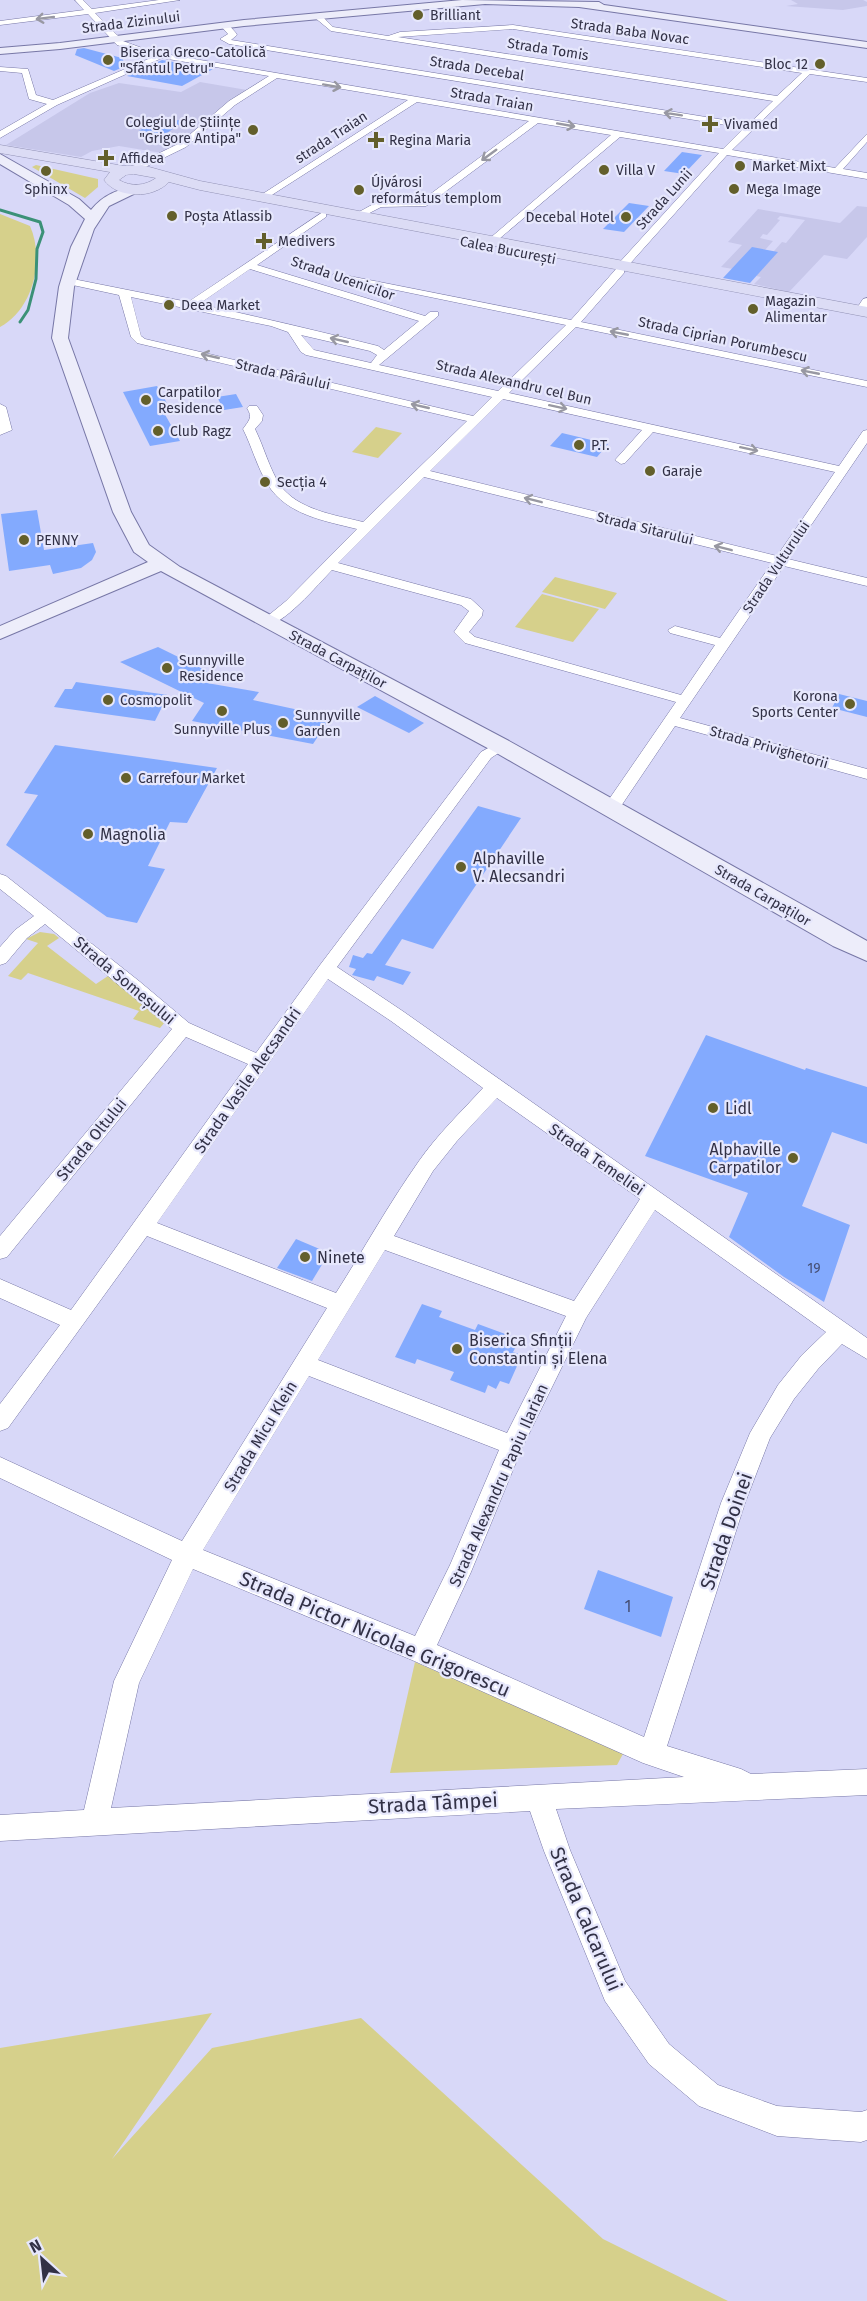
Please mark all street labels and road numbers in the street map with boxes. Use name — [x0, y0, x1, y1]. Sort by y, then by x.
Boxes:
street label: Strada Zizinului — [81, 8, 181, 37]
street label: Strada Baba Novac — [570, 15, 690, 48]
street label: Strada Tomis — [506, 35, 590, 64]
street label: Strada Decebal — [428, 53, 525, 84]
street label: Strada Traian — [449, 84, 535, 115]
street label: strada Traian — [292, 108, 371, 167]
street label: Strada Lunii — [633, 165, 696, 233]
street label: Calea București — [458, 233, 557, 269]
street label: Strada Ucenicilor — [289, 253, 398, 304]
street label: Strada Ciprian Porumbescu — [637, 313, 809, 366]
street label: Strada Pârâului — [234, 355, 332, 394]
street label: Strada Alexandru cel Bun — [434, 356, 593, 409]
street label: Strada Sitarului — [595, 508, 695, 549]
street label: Strada Vulturului — [739, 518, 814, 617]
street label: Strada Carpaților — [286, 627, 390, 693]
street label: Strada Privighetorii — [708, 722, 830, 773]
street label: Strada Carpaților — [711, 861, 814, 931]
street label: Strada Someșului — [69, 932, 179, 1029]
street label: Strada Vasile Alecsandri — [190, 1004, 305, 1157]
street label: Strada Oltului — [52, 1094, 130, 1184]
street label: Strada Temeliei — [545, 1119, 648, 1199]
street label: Strada Micu Klein — [220, 1377, 301, 1495]
street label: Strada Alexandru Papiu Ilarian — [445, 1381, 552, 1590]
street label: Strada Doinei — [695, 1469, 757, 1593]
street label: Strada Pictor Nicolae Grigorescu — [236, 1566, 514, 1702]
street label: Strada Tâmpei — [367, 1788, 499, 1818]
street label: Strada Calcarului — [545, 1843, 627, 1995]

